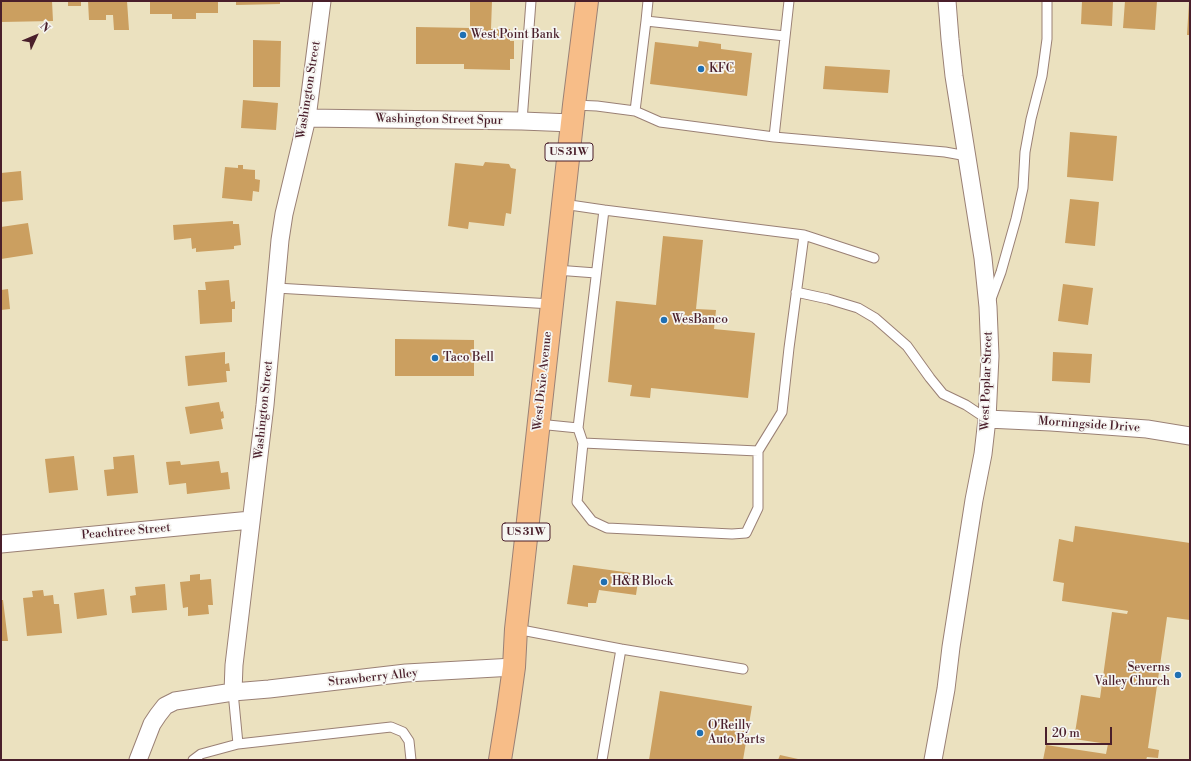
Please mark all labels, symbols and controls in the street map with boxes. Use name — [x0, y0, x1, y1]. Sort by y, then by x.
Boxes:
north arrow — [16, 16, 56, 56]
text: N — [37, 20, 53, 36]
place label: West Point Bank — [471, 28, 559, 42]
marker: West Point Bank — [458, 30, 468, 40]
street label: Washington Street — [294, 40, 324, 140]
place label: KFC — [709, 62, 734, 76]
marker: KFC — [696, 64, 706, 74]
street label: Washington Street Spur — [375, 112, 503, 128]
road number: US 31W — [545, 143, 593, 161]
place label: WesBanco — [672, 313, 728, 327]
marker: WesBanco — [659, 315, 669, 325]
street label: West Dixie Avenue — [531, 331, 555, 431]
street label: West Poplar Street — [978, 331, 996, 431]
place label: Taco Bell — [443, 351, 494, 365]
marker: Taco Bell — [430, 353, 440, 363]
street label: Washington Street — [252, 360, 276, 460]
street label: Morningside Drive — [1037, 414, 1141, 436]
street label: Peachtree Street — [81, 521, 171, 543]
road number: US 31W — [502, 523, 550, 541]
place label: H&R Block — [612, 575, 673, 589]
marker: H&R Block — [599, 577, 609, 587]
place label: Severns Valley Church — [1095, 661, 1170, 689]
street label: Strawberry Alley — [328, 666, 418, 690]
marker: Severns Valley Church — [1173, 670, 1183, 680]
place label: O'Reilly Auto Parts — [708, 719, 765, 747]
scale bar — [1047, 719, 1114, 745]
text: 20 m — [1052, 726, 1080, 741]
marker: O'Reilly Auto Parts — [695, 728, 705, 738]

